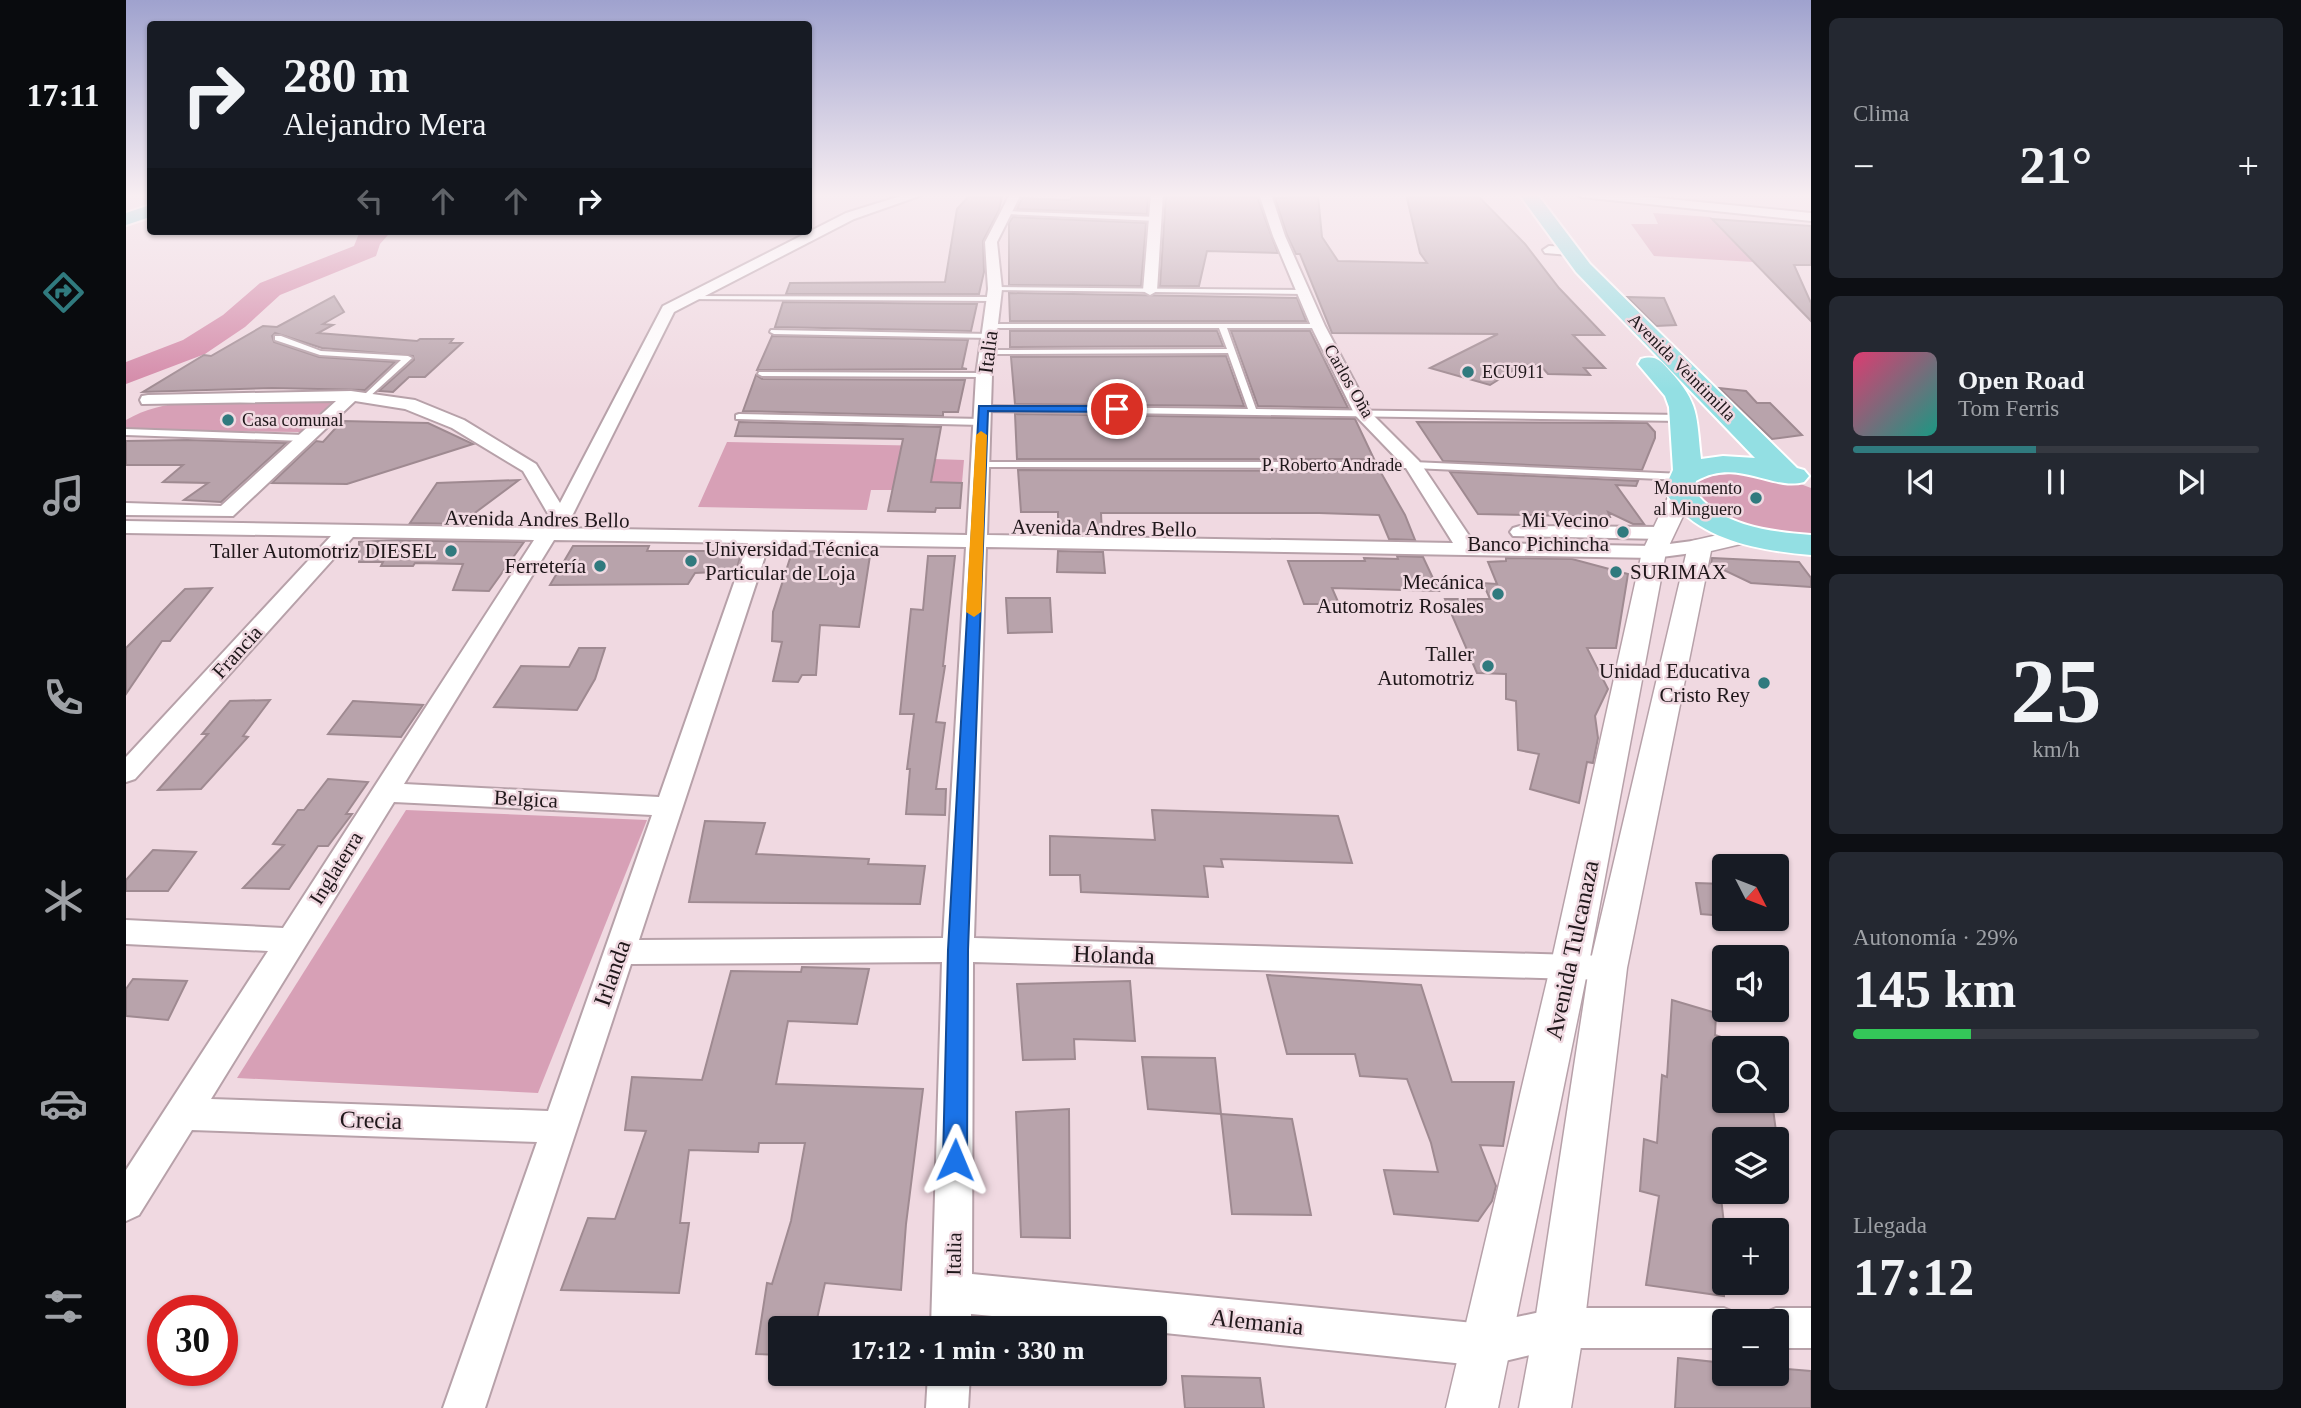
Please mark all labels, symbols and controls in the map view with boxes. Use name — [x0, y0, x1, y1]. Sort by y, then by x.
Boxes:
text: 280 m — [283, 48, 410, 103]
icon: right — [168, 49, 259, 140]
text: 17:11 — [27, 77, 99, 113]
text: Clima — [1853, 101, 1909, 126]
text: Alejandro Mera — [283, 106, 486, 142]
text: 21° — [2020, 137, 2092, 194]
text: − — [1853, 145, 1874, 187]
text: + — [2238, 145, 2259, 187]
icon: left — [351, 182, 389, 220]
icon: ahead — [424, 182, 462, 220]
icon: ahead — [497, 182, 535, 220]
icon: right — [570, 182, 608, 220]
icon: directions — [39, 268, 88, 317]
street label: Avenida Veintimilla — [1624, 309, 1740, 425]
street label: Italia — [973, 328, 1003, 375]
street label: Carlos Oña — [1320, 341, 1378, 421]
place label: ECU911 — [1482, 362, 1544, 382]
marker: ECU911 — [1460, 364, 1476, 380]
text: Open Road — [1958, 366, 2084, 395]
pin — [1087, 379, 1147, 439]
icon: arrive — [1098, 390, 1136, 428]
text: Tom Ferris — [1958, 396, 2059, 421]
place label: Casa comunal — [242, 410, 343, 430]
marker: Casa comunal — [220, 412, 236, 428]
street label: P. Roberto Andrade — [1262, 455, 1402, 475]
icon: previous — [1902, 463, 1940, 501]
icon: pause — [2037, 463, 2075, 501]
icon: next — [2172, 463, 2210, 501]
icon: music — [39, 471, 88, 520]
place label: Monumento al Minguero — [1654, 478, 1742, 519]
marker: Monumento al Minguero — [1748, 490, 1764, 506]
street label: Avenida Andres Bello — [444, 505, 630, 533]
place label: Mi Vecino Banco Pichincha — [1467, 508, 1610, 556]
street label: Avenida Andres Bello — [1011, 514, 1197, 542]
marker: Mi Vecino Banco Pichincha — [1615, 524, 1631, 540]
place label: Universidad Técnica Particular de Loja — [705, 537, 880, 585]
place label: Taller Automotriz DIESEL — [210, 539, 437, 563]
marker: Taller Automotriz DIESEL — [443, 543, 459, 559]
marker: Universidad Técnica Particular de Loja — [683, 553, 699, 569]
place label: Ferretería — [504, 554, 587, 578]
marker: Ferretería — [592, 558, 608, 574]
place label: SURIMAX — [1630, 560, 1727, 584]
marker: SURIMAX — [1608, 564, 1624, 580]
place label: Mecánica Automotriz Rosales — [1317, 570, 1485, 618]
marker: Mecánica Automotriz Rosales — [1490, 586, 1506, 602]
street label: Francia — [207, 620, 267, 683]
text: 25 — [2011, 641, 2102, 742]
place label: Taller Automotriz — [1377, 642, 1474, 690]
marker: Taller Automotriz — [1480, 658, 1496, 674]
place label: Unidad Educativa Cristo Rey — [1599, 659, 1751, 707]
icon: phone — [39, 673, 88, 722]
marker: Unidad Educativa Cristo Rey — [1756, 675, 1772, 691]
text: km/h — [2032, 737, 2080, 762]
street label: Belgica — [493, 785, 559, 813]
street label: Inglaterra — [304, 826, 368, 909]
north arrow — [1712, 854, 1788, 931]
map controls — [1712, 854, 1789, 1386]
street label: Avenida Tulcanaza — [1540, 858, 1604, 1042]
icon: climate — [39, 876, 88, 925]
text: Autonomía · 29% — [1853, 925, 2018, 950]
street label: Irlanda — [589, 936, 635, 1009]
street label: Holanda — [1073, 941, 1155, 969]
button: sound — [1712, 945, 1789, 1022]
text: 145 km — [1853, 961, 2016, 1018]
button: search — [1712, 1036, 1789, 1113]
icon: car — [39, 1079, 88, 1128]
street label: Crecia — [339, 1106, 403, 1134]
position arrow — [918, 1123, 992, 1197]
button: layers — [1712, 1127, 1789, 1204]
text: Llegada — [1853, 1213, 1927, 1238]
button: + — [1712, 1218, 1789, 1295]
street label: Italia — [942, 1232, 966, 1276]
text: 17:12 — [1853, 1249, 1974, 1306]
icon: filters — [39, 1282, 88, 1331]
speed limit sign: 30 — [147, 1295, 238, 1386]
street label: Alemania — [1209, 1304, 1305, 1340]
button: − — [1712, 1309, 1789, 1386]
text: 17:12 · 1 min · 330 m — [851, 1336, 1085, 1365]

